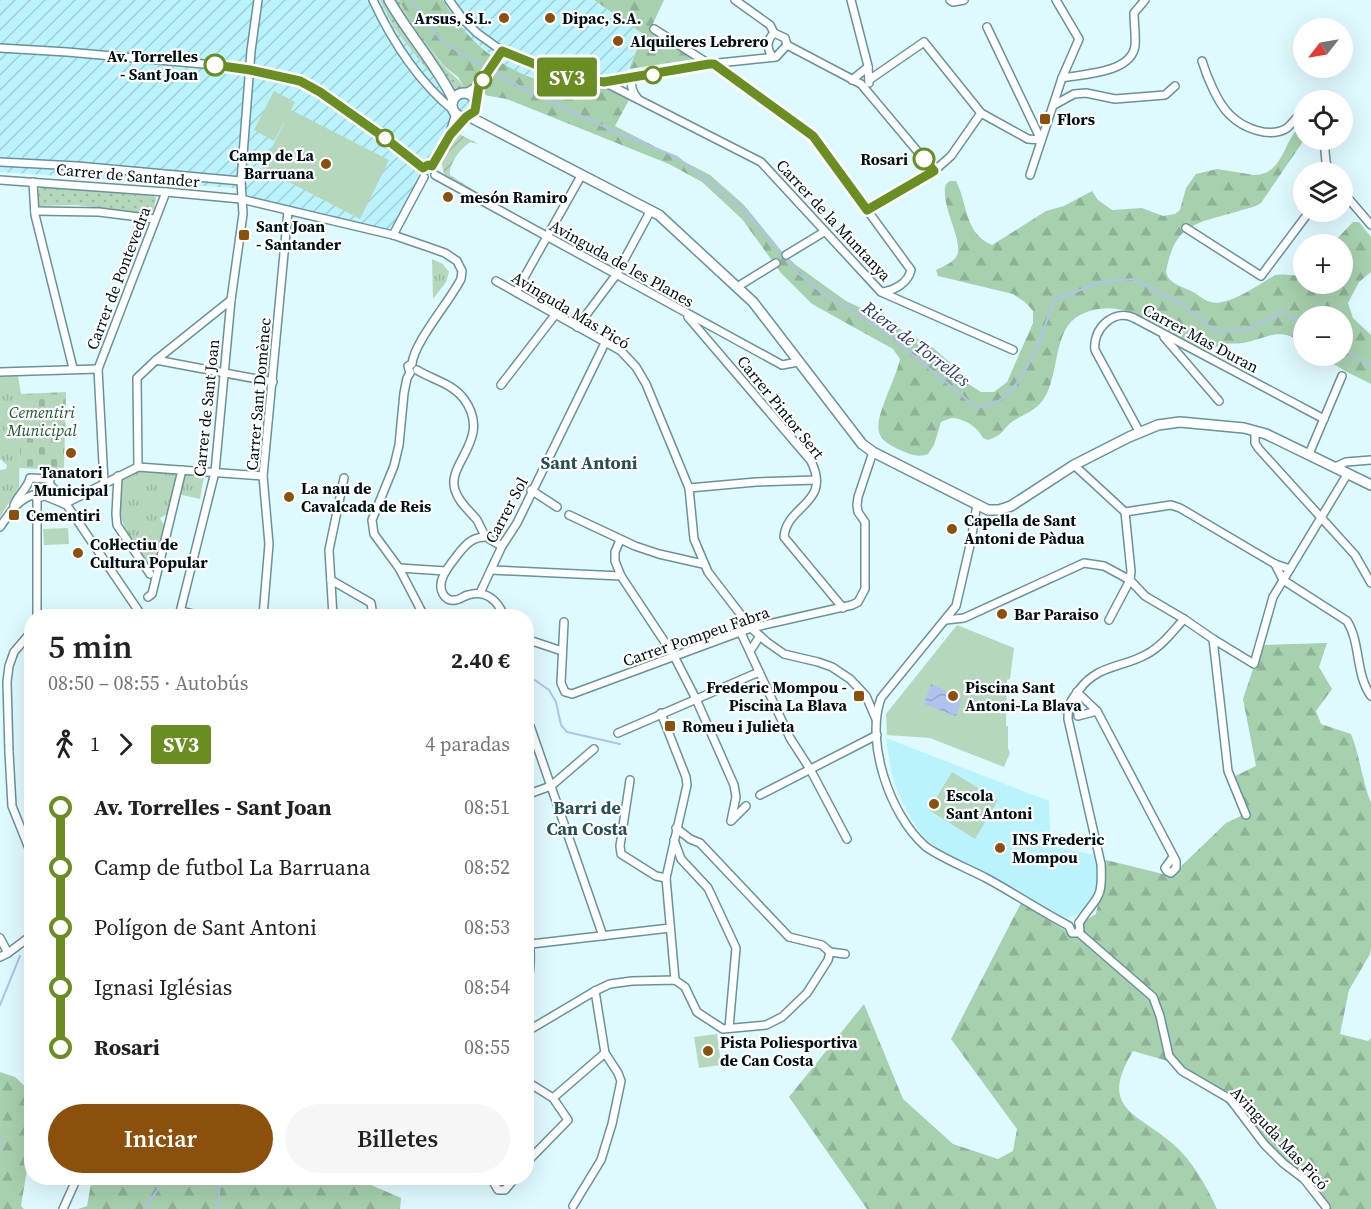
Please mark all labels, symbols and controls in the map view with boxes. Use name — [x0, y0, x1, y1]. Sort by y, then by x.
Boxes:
place label: Arsus, S.L. — [414, 7, 492, 29]
place label: Dipac, S.A. — [562, 7, 642, 29]
marker: Arsus, S.L. — [497, 11, 511, 25]
marker: Dipac, S.A. — [543, 11, 557, 25]
north arrow — [1293, 18, 1353, 78]
map controls — [1293, 18, 1353, 366]
place label: Alquileres Lebrero — [630, 30, 769, 52]
marker: Alquileres Lebrero — [611, 34, 625, 48]
place label: Av. Torrelles - Sant Joan — [107, 45, 198, 85]
marker: Av. Torrelles - Sant Joan — [204, 54, 226, 76]
line badge: SV3 — [532, 58, 602, 97]
text: SV3 — [549, 63, 585, 92]
unlabelled marker — [644, 66, 662, 84]
unlabelled marker — [474, 71, 492, 89]
button: locate — [1293, 90, 1353, 150]
place label: Flors — [1057, 108, 1095, 130]
marker: Flors — [1038, 112, 1052, 126]
unlabelled marker — [376, 129, 394, 147]
place label: Camp de La Barruana — [229, 144, 315, 184]
place label: Rosari — [860, 148, 908, 170]
marker: Rosari — [913, 148, 935, 170]
street label: Carrer de la Muntanya — [772, 154, 897, 286]
marker: Camp de La Barruana — [319, 157, 333, 171]
street label: Carrer de Santander — [55, 158, 201, 192]
button: layers — [1293, 162, 1353, 222]
place label: mesón Ramiro — [460, 186, 568, 208]
marker: mesón Ramiro — [441, 190, 455, 204]
street label: Carrer de Pontevedra — [81, 203, 156, 353]
street label: Avinguda de les Planes — [546, 214, 698, 312]
place label: Sant Joan - Santander — [256, 215, 342, 255]
marker: Sant Joan - Santander — [237, 228, 251, 242]
button: + — [1293, 234, 1353, 294]
street label: Avinguda Mas Picó — [508, 266, 634, 354]
water label: Riera de Torrelles — [857, 294, 976, 393]
street label: Carrer Mas Duran — [1139, 298, 1263, 378]
button: − — [1293, 306, 1353, 366]
street label: Carrer Sant Domènec — [240, 316, 276, 471]
street label: Carrer de Sant Joan — [188, 338, 224, 478]
street label: Carrer Pintor Sert — [732, 351, 830, 464]
park label: Cementiri Municipal — [6, 401, 77, 441]
marker: Tanatori Municipal — [64, 446, 78, 460]
district label: Sant Antoni — [540, 450, 638, 475]
place label: Tanatori Municipal — [34, 461, 108, 501]
street label: Carrer Sol — [479, 473, 533, 547]
place label: La nau de Cavalcada de Reis — [301, 477, 431, 517]
marker: La nau de Cavalcada de Reis — [282, 490, 296, 504]
place label: Cementiri — [26, 504, 100, 526]
marker: Cementiri — [7, 508, 21, 522]
place label: Capella de Sant Antoni de Pàdua — [964, 509, 1085, 549]
marker: Capella de Sant Antoni de Pàdua — [945, 522, 959, 536]
place label: Col·lectiu de Cultura Popular — [90, 533, 208, 573]
marker: Col·lectiu de Cultura Popular — [71, 546, 85, 560]
street label: Carrer Pompeu Fabra — [620, 600, 773, 671]
place label: Bar Paraiso — [1014, 603, 1099, 625]
marker: Bar Paraiso — [995, 607, 1009, 621]
text: 5 min — [48, 624, 133, 669]
text: 2.40 € — [451, 645, 510, 675]
text: 08:50 – 08:55 · Autobús — [48, 669, 248, 697]
place label: Frederic Mompou - Piscina La Blava — [706, 676, 847, 716]
place label: Piscina Sant Antoni-La Blava — [965, 676, 1082, 716]
marker: Frederic Mompou - Piscina La Blava — [852, 689, 866, 703]
marker: Piscina Sant Antoni-La Blava — [946, 689, 960, 703]
place label: Romeu i Julieta — [682, 715, 795, 737]
marker: Romeu i Julieta — [663, 719, 677, 733]
icon: walk — [48, 728, 81, 761]
icon: forward — [109, 728, 142, 761]
text: 1 — [90, 730, 100, 758]
text: SV3 — [163, 730, 199, 759]
text: 4 paradas — [425, 730, 510, 758]
place label: Escola Sant Antoni — [946, 784, 1032, 824]
text: Av. Torrelles - Sant Joan — [94, 792, 332, 822]
text: 08:51 — [464, 793, 510, 821]
district label: Barri de Can Costa — [546, 795, 628, 841]
marker: Escola Sant Antoni — [927, 797, 941, 811]
place label: INS Frederic Mompou — [1012, 828, 1105, 868]
marker: INS Frederic Mompou — [993, 841, 1007, 855]
text: Camp de futbol La Barruana — [94, 852, 370, 882]
text: 08:52 — [464, 853, 510, 881]
text: Polígon de Sant Antoni — [94, 912, 317, 942]
text: 08:53 — [464, 913, 510, 941]
text: Ignasi Iglésias — [94, 972, 232, 1002]
text: 08:54 — [464, 973, 510, 1001]
place label: Pista Poliesportiva de Can Costa — [720, 1031, 858, 1071]
text: Rosari — [94, 1032, 160, 1062]
text: 08:55 — [464, 1033, 510, 1061]
marker: Pista Poliesportiva de Can Costa — [701, 1044, 715, 1058]
street label: Avinguda Mas Picó — [1226, 1081, 1334, 1195]
button: Iniciar — [48, 1104, 273, 1173]
button: Billetes — [285, 1104, 510, 1173]

